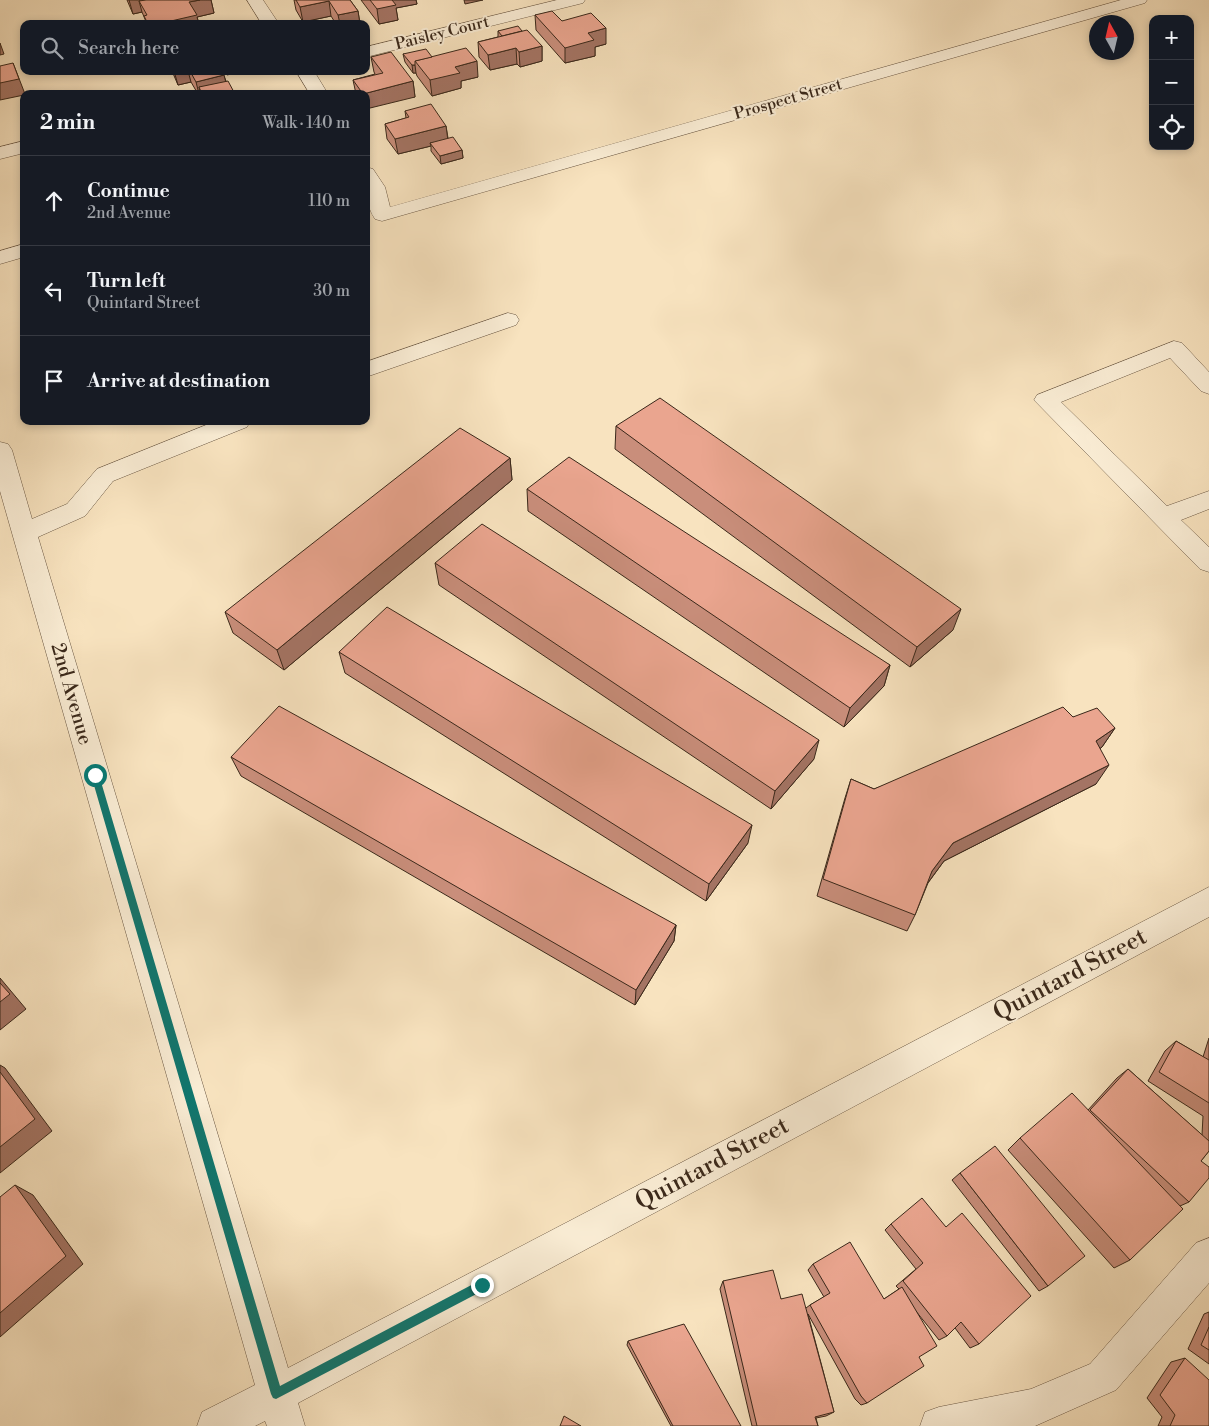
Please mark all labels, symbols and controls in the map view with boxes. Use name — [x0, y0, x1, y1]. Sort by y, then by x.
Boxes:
street label: Paisley Court — [393, 12, 492, 54]
north arrow — [1089, 15, 1134, 60]
map controls — [1149, 15, 1194, 150]
button: + — [1149, 15, 1194, 60]
search box — [20, 20, 370, 75]
icon: search — [38, 34, 66, 62]
text: Search here — [78, 36, 179, 60]
button: − — [1149, 60, 1194, 105]
street label: Prospect Street — [732, 74, 845, 124]
button: locate — [1149, 105, 1194, 150]
text: 2 min — [40, 110, 95, 136]
text: Walk · 140 m — [262, 113, 350, 133]
text: Continue — [87, 179, 170, 203]
icon: ahead — [40, 187, 68, 215]
text: 110 m — [308, 191, 350, 211]
text: 2nd Avenue — [87, 203, 171, 223]
text: Turn left — [87, 269, 166, 293]
icon: left — [40, 277, 68, 305]
text: 30 m — [313, 281, 350, 301]
text: Quintard Street — [87, 293, 200, 313]
icon: arrive — [40, 367, 68, 395]
text: Arrive at destination — [87, 369, 270, 393]
street label: 2nd Avenue — [45, 640, 97, 748]
route start — [84, 764, 107, 787]
street label: Quintard Street — [988, 922, 1152, 1028]
street label: Quintard Street — [630, 1111, 794, 1217]
route end — [471, 1274, 494, 1297]

